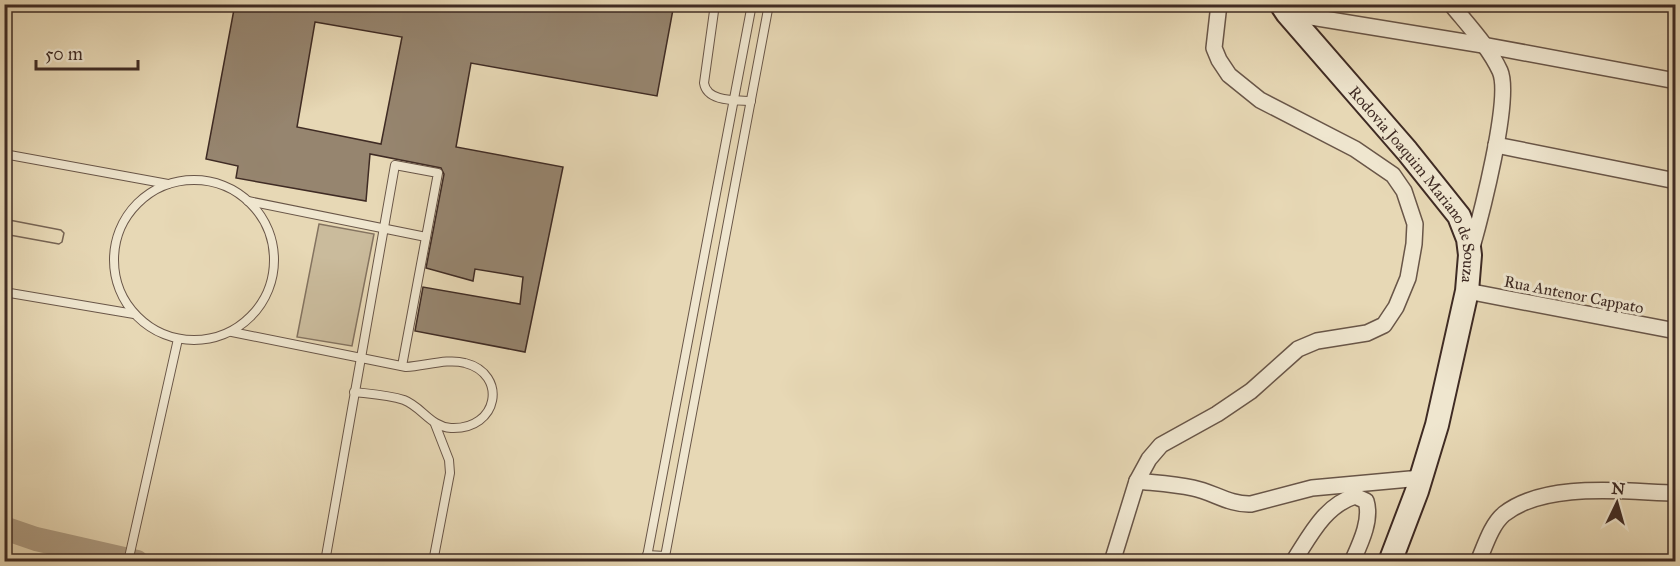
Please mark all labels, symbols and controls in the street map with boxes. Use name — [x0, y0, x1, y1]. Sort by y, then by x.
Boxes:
scale bar — [36, 33, 138, 71]
text: 50 m — [45, 43, 83, 65]
street label: Rodovia Joaquim Mariano de Souza — [1345, 82, 1479, 284]
street label: Rua Antenor Cappato — [1502, 272, 1645, 317]
north arrow — [1587, 473, 1647, 533]
text: N — [1611, 478, 1626, 499]

